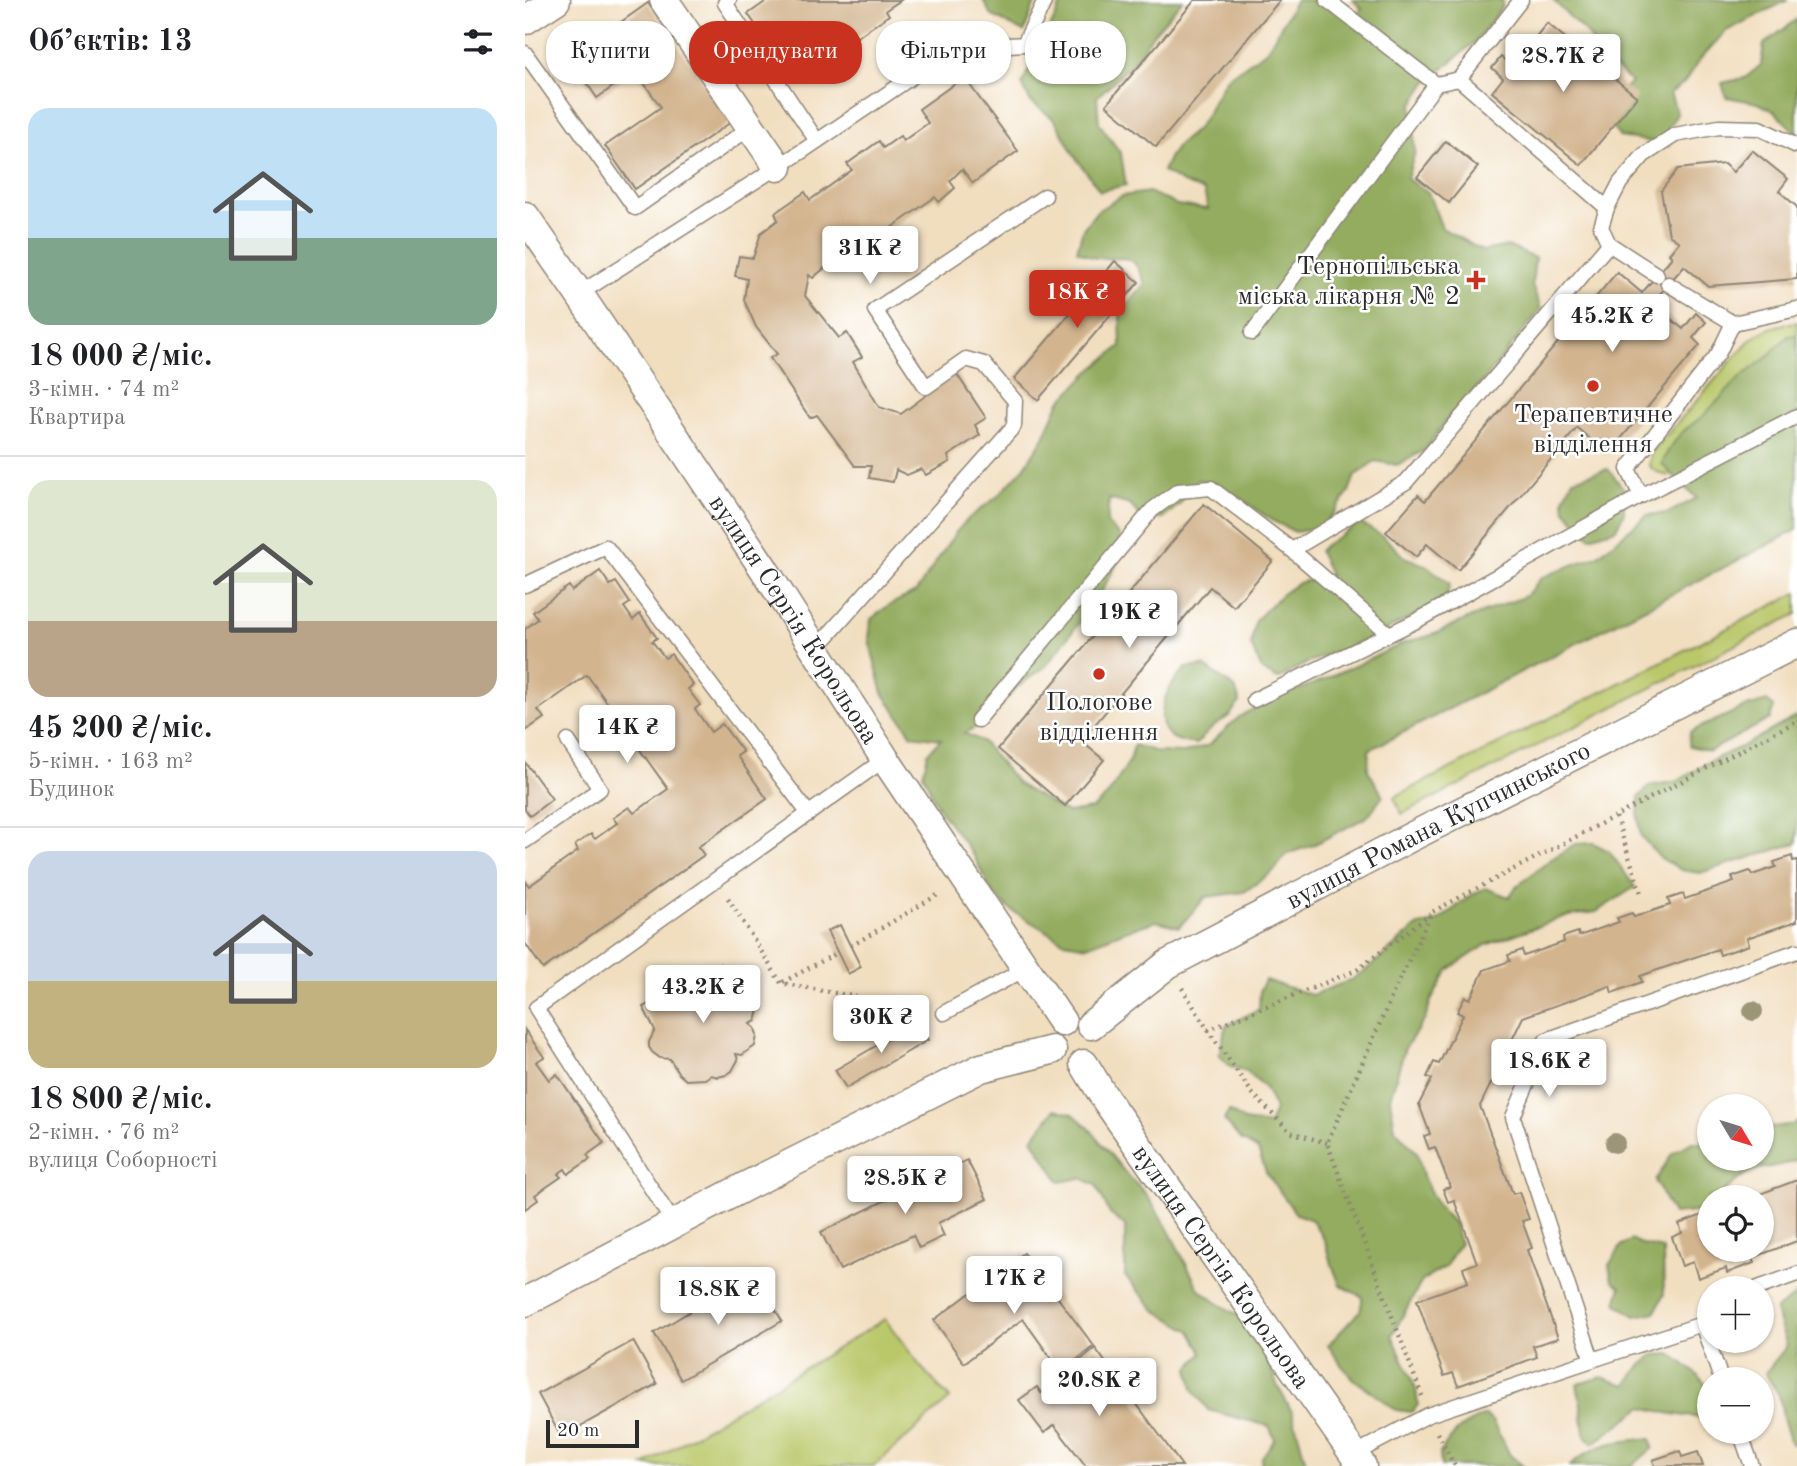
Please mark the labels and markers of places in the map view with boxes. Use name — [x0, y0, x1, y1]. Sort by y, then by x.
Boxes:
pin: 28.7K ₴ — [1498, 34, 1628, 94]
pin: 31K ₴ — [821, 226, 919, 286]
place label: Тернопільська міська лікарня № 2 — [1238, 254, 1460, 310]
pin: 18K ₴ — [1028, 270, 1126, 330]
marker: Тернопільська міська лікарня № 2 — [1466, 270, 1486, 290]
pin: 45.2K ₴ — [1547, 294, 1677, 354]
marker: Терапевтичне відділення — [1585, 378, 1601, 394]
place label: Терапевтичне відділення — [1513, 402, 1673, 458]
pin: 19K ₴ — [1080, 590, 1178, 650]
marker: Пологове відділення — [1091, 666, 1107, 682]
place label: Пологове відділення — [1039, 690, 1159, 746]
pin: 14K ₴ — [578, 706, 676, 765]
pin: 43.2K ₴ — [638, 965, 768, 1025]
pin: 30K ₴ — [832, 996, 930, 1055]
pin: 18.6K ₴ — [1484, 1040, 1614, 1099]
pin: 28.5K ₴ — [840, 1156, 970, 1216]
pin: 17K ₴ — [965, 1256, 1063, 1316]
pin: 18.8K ₴ — [653, 1268, 783, 1327]
pin: 20.8K ₴ — [1034, 1358, 1164, 1418]

